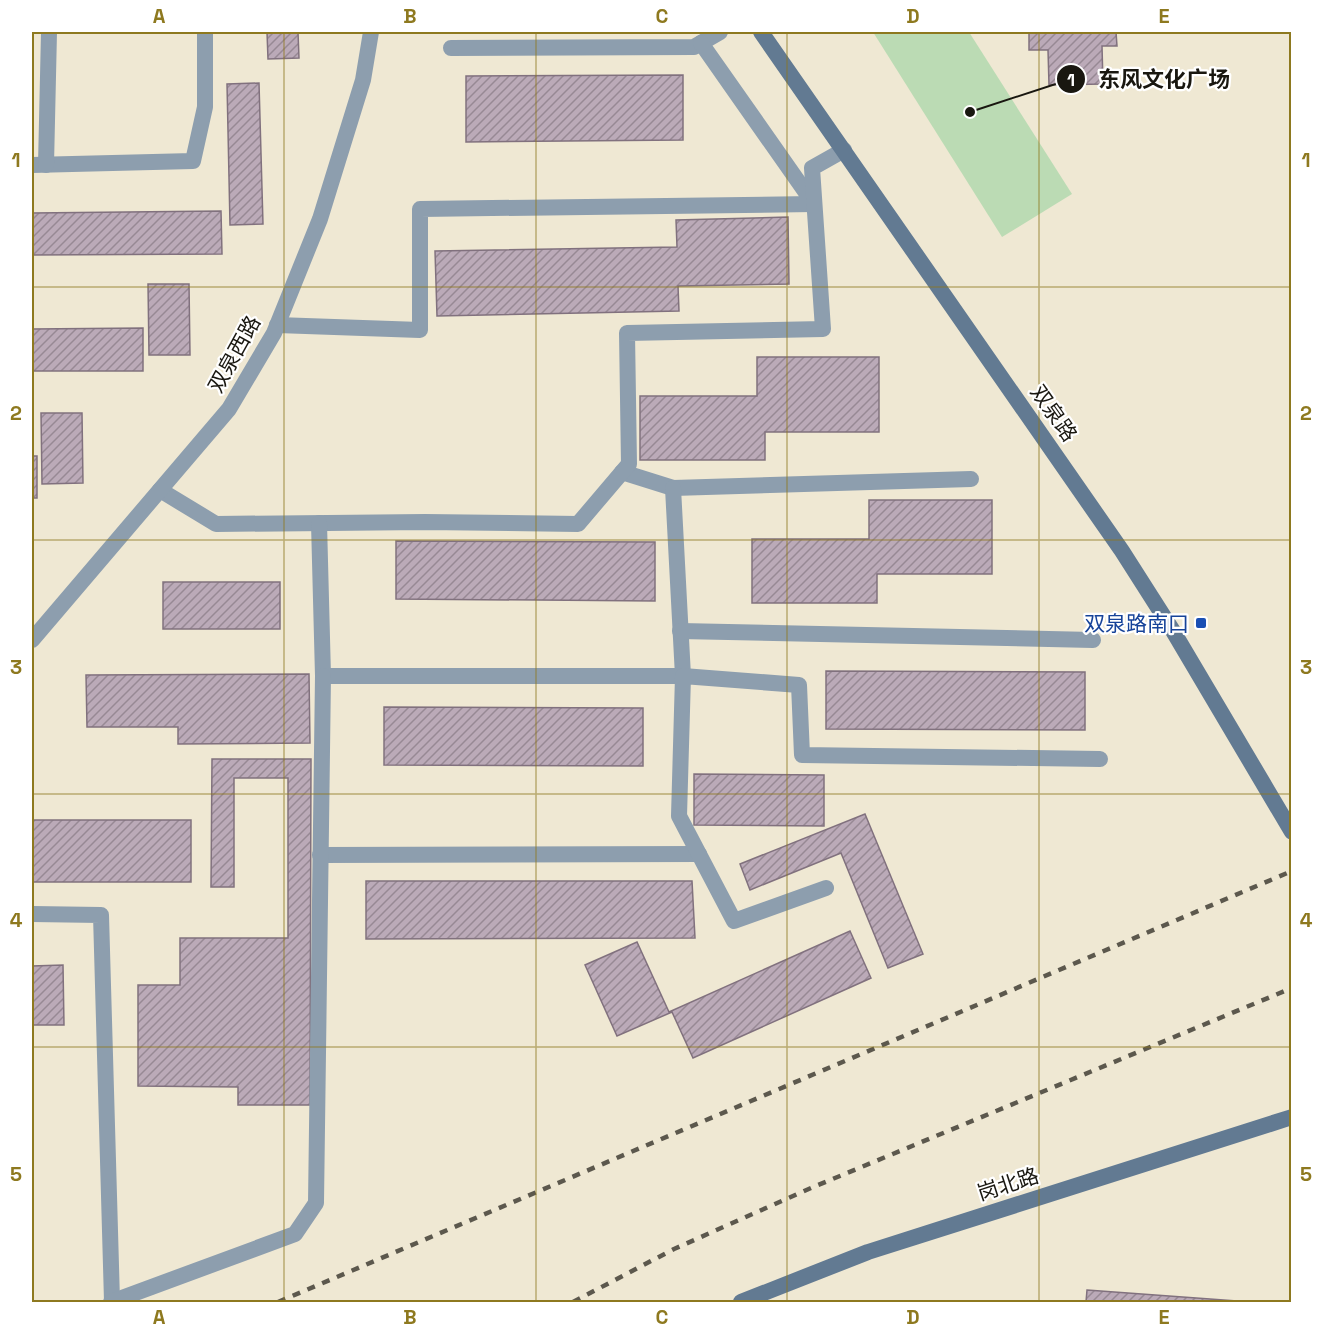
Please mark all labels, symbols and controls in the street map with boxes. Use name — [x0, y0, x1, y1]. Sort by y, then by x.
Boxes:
text: A — [153, 3, 166, 29]
text: B — [403, 3, 417, 29]
text: C — [656, 3, 669, 29]
text: D — [906, 3, 920, 29]
text: E — [1158, 3, 1170, 29]
callout: 东风文化广场 — [1056, 59, 1242, 99]
text: 东风文化广场 — [1098, 65, 1230, 93]
text: 1 — [1067, 68, 1075, 91]
text: 1 — [11, 147, 21, 173]
text: 1 — [1301, 147, 1311, 173]
street label: 双泉西路 — [202, 311, 266, 397]
street label: 双泉路 — [1025, 379, 1083, 447]
text: 2 — [10, 400, 22, 426]
text: 2 — [1300, 400, 1312, 426]
place label: 双泉路南口 — [1084, 610, 1189, 637]
marker: 双泉路南口 — [1194, 616, 1208, 630]
text: 3 — [10, 654, 22, 680]
text: 3 — [1300, 654, 1312, 680]
text: 4 — [10, 907, 23, 933]
text: 4 — [1300, 907, 1313, 933]
text: 5 — [10, 1161, 22, 1187]
street label: 岗北路 — [974, 1161, 1042, 1207]
text: 5 — [1300, 1161, 1312, 1187]
text: A — [153, 1304, 166, 1330]
text: B — [403, 1304, 417, 1330]
text: C — [656, 1304, 669, 1330]
text: D — [906, 1304, 920, 1330]
text: E — [1158, 1304, 1170, 1330]

